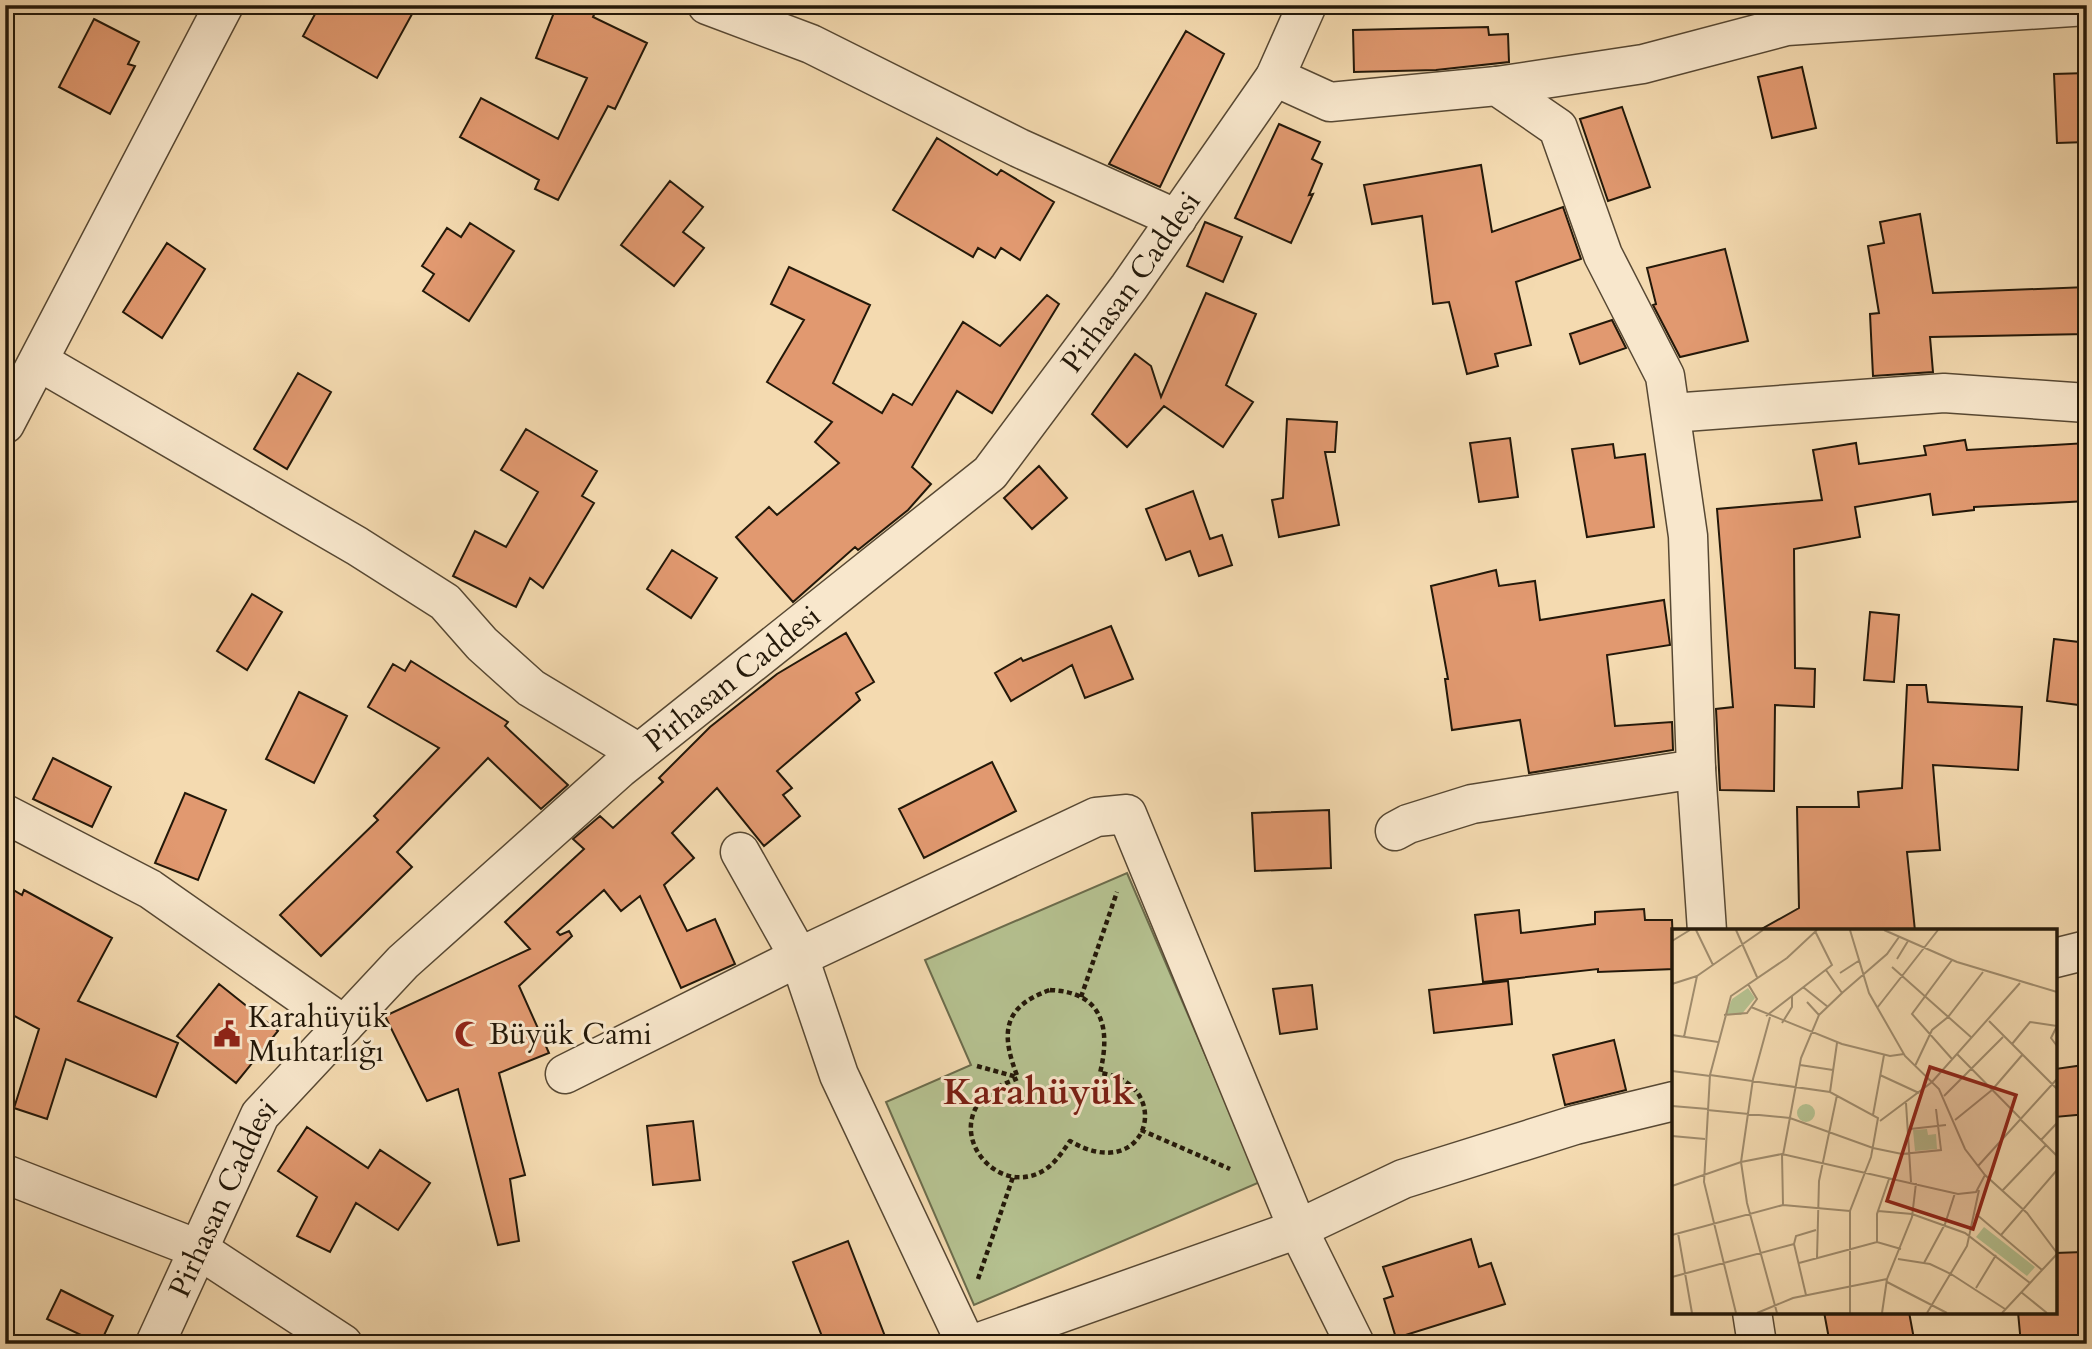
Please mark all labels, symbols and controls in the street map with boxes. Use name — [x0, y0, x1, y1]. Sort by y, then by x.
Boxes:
street label: Pirhasan Caddesi — [1052, 183, 1210, 381]
street label: Pirhasan Caddesi — [636, 596, 829, 762]
inset map — [1672, 929, 2057, 1314]
place label: Karahüyük Muhtarlığı — [248, 997, 388, 1072]
place label: Büyük Cami — [489, 1014, 652, 1055]
public building icon: Karahüyük Muhtarlığı — [212, 1019, 242, 1049]
mosque icon: Büyük Cami — [453, 1019, 483, 1049]
district label: Karahüyük — [943, 1067, 1135, 1117]
street label: Pirhasan Caddesi — [159, 1089, 287, 1304]

